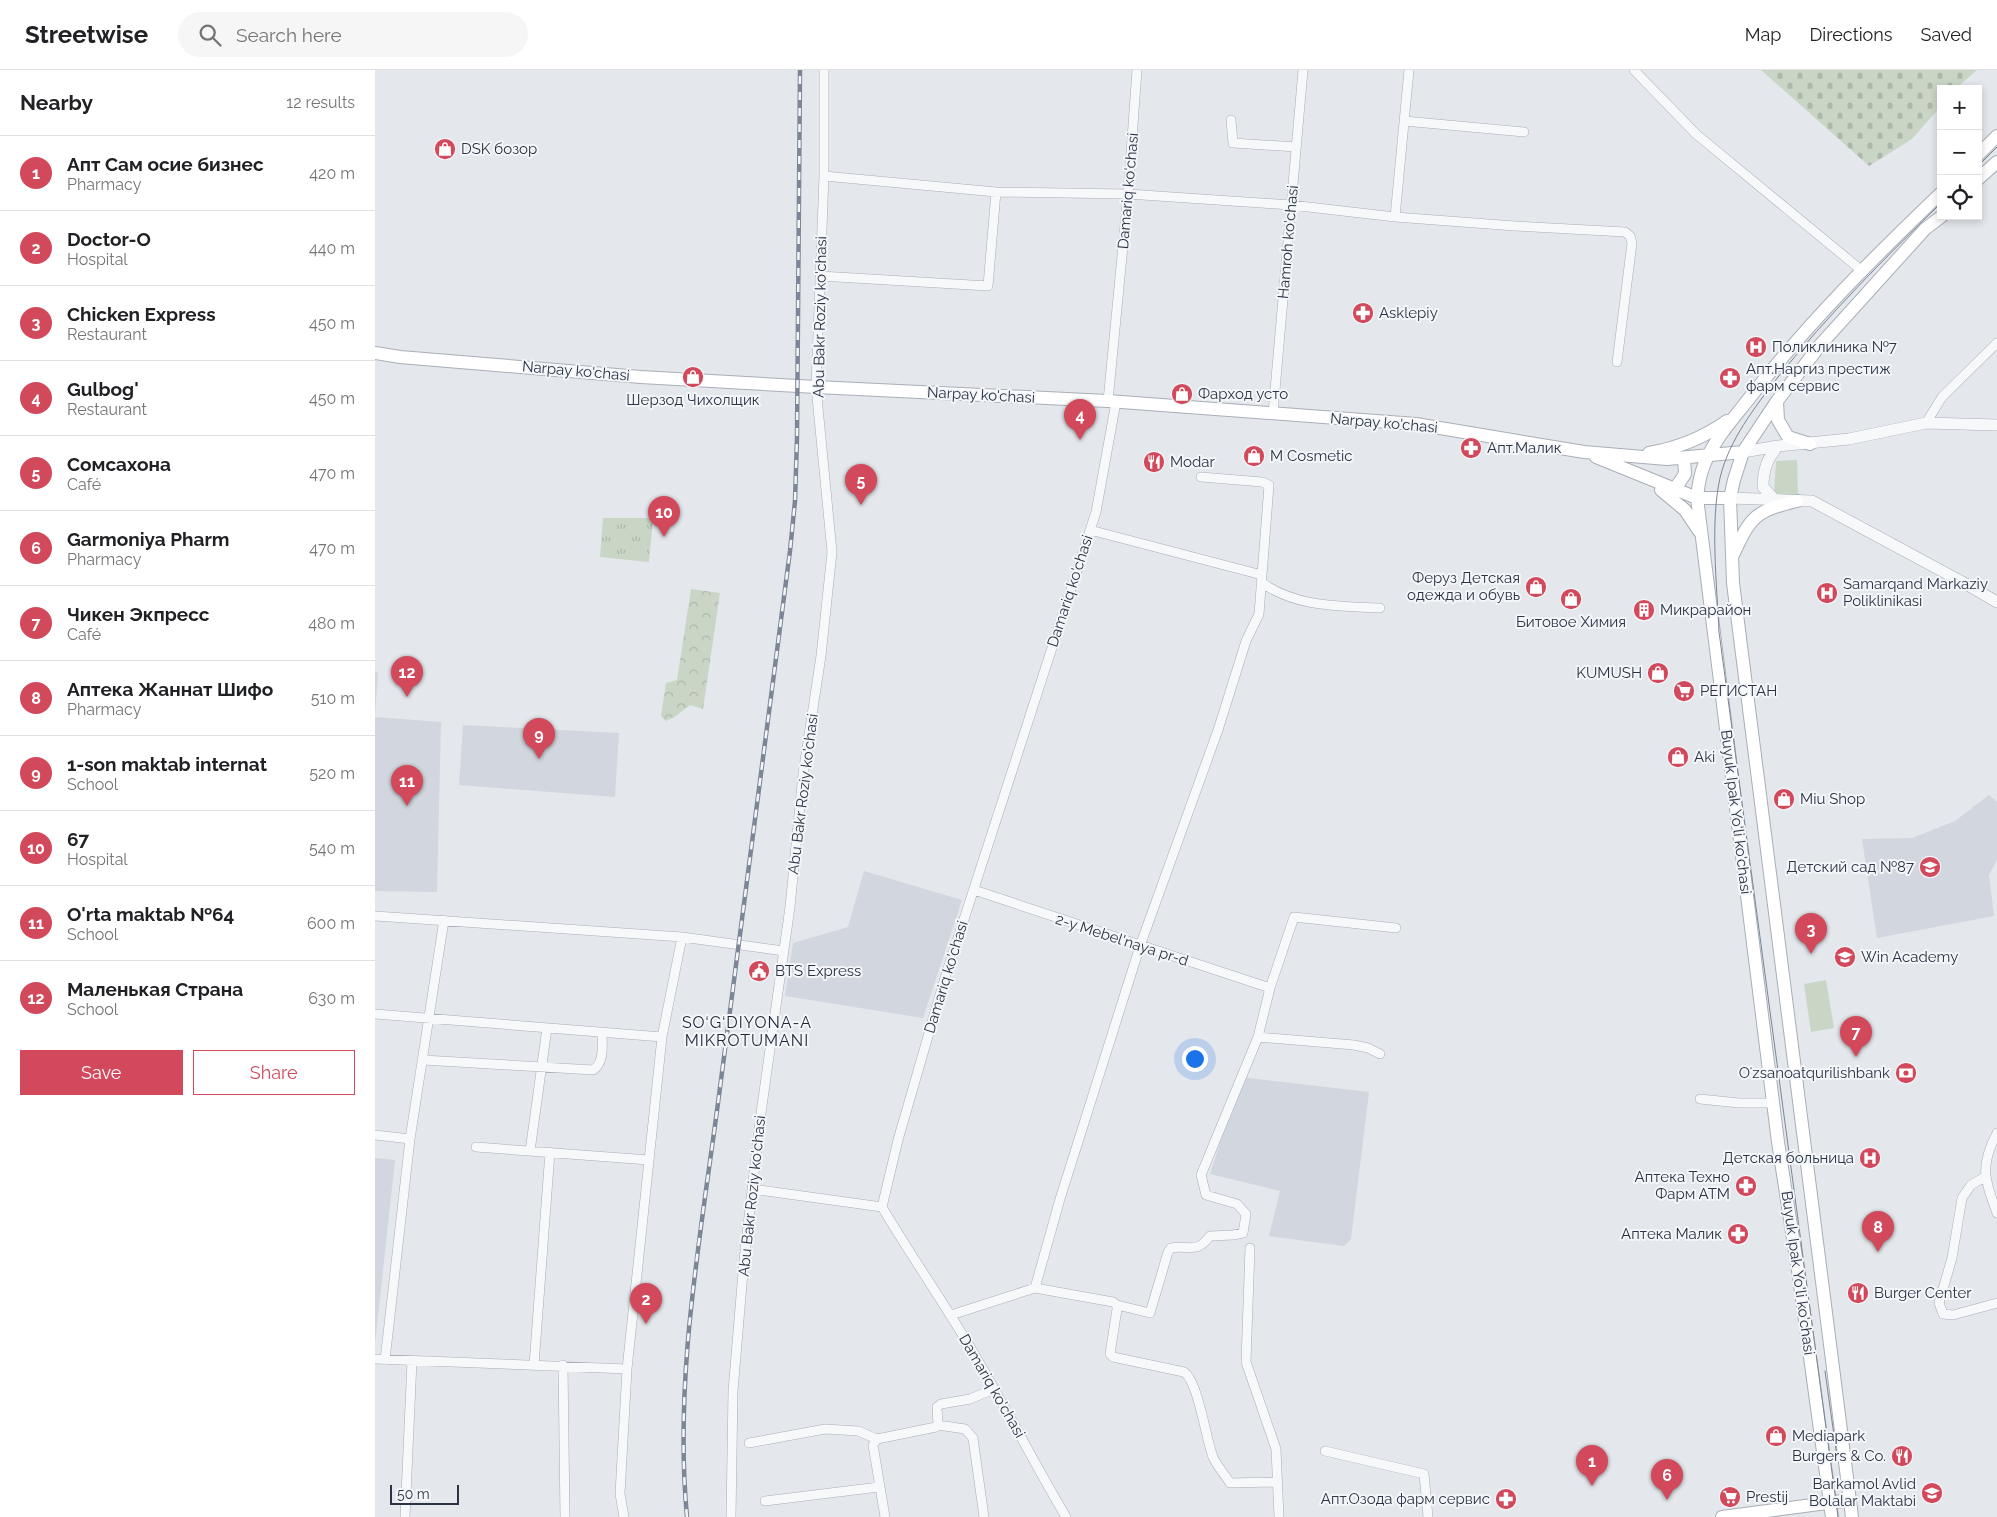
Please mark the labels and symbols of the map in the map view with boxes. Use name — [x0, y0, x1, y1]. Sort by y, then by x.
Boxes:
street label: Damariq ko'chasi — [1114, 132, 1142, 250]
shop icon: DSK бозор — [433, 137, 457, 161]
place label: DSK бозор — [461, 140, 537, 158]
street label: Hamroh ko'chasi — [1274, 185, 1302, 299]
street label: Abu Bakr Roziy ko'chasi — [810, 236, 830, 398]
pharmacy icon: Asklepiy — [1351, 301, 1375, 325]
place label: Asklepiy — [1379, 304, 1438, 322]
hospital icon: Поликлиника №7 — [1744, 335, 1768, 359]
place label: Поликлиника №7 — [1772, 338, 1897, 356]
street label: Narpay ko'chasi — [521, 357, 631, 385]
place label: Апт.Наргиз престиж фарм сервис — [1746, 360, 1891, 395]
shop icon: Шерзод Чихолщик — [681, 365, 705, 389]
pharmacy icon: Апт.Наргиз престиж фарм сервис — [1718, 366, 1742, 390]
shop icon: Фарход усто — [1170, 382, 1194, 406]
street label: Narpay ko'chasi — [927, 383, 1035, 407]
place label: Фарход усто — [1198, 385, 1288, 403]
place label: Шерзод Чихолщик — [626, 391, 760, 409]
pin: 4 — [1064, 399, 1096, 440]
street label: Narpay ko'chasi — [1329, 409, 1439, 437]
pharmacy icon: Апт.Малик — [1459, 436, 1483, 460]
place label: Апт.Малик — [1487, 439, 1562, 457]
shop icon: M Cosmetic — [1242, 444, 1266, 468]
place label: M Cosmetic — [1270, 447, 1353, 465]
restaurant icon: Modar — [1142, 450, 1166, 474]
place label: Modar — [1170, 453, 1215, 471]
pin: 5 — [845, 464, 877, 505]
pin: 10 — [648, 496, 680, 537]
street label: Damariq ko'chasi — [1043, 533, 1097, 649]
place label: Феруз Детская одежда и обувь — [1407, 569, 1520, 604]
shop icon: Феруз Детская одежда и обувь — [1524, 575, 1548, 599]
place label: Samarqand Markaziy Poliklinikasi — [1843, 575, 1988, 610]
hospital icon: Samarqand Markaziy Poliklinikasi — [1815, 581, 1839, 605]
shop icon: Битовое Химия — [1559, 587, 1583, 611]
building icon: Микрарайон — [1632, 598, 1656, 622]
place label: Микрарайон — [1660, 601, 1751, 619]
place label: Битовое Химия — [1516, 613, 1626, 631]
pin: 12 — [391, 656, 423, 697]
shop icon: KUMUSH — [1646, 661, 1670, 685]
place label: KUMUSH — [1576, 664, 1642, 682]
supermarket icon: РЕГИСТАН — [1672, 679, 1696, 703]
place label: РЕГИСТАН — [1700, 682, 1777, 700]
street label: Abu Bakr Roziy ko'chasi — [784, 713, 822, 875]
pin: 9 — [523, 718, 555, 759]
street label: Buyuk Ipak Yo'li ko'chasi — [1717, 729, 1755, 895]
shop icon: Aki — [1666, 745, 1690, 769]
place label: Aki — [1694, 748, 1715, 766]
pin: 11 — [391, 765, 423, 806]
shop icon: Miu Shop — [1772, 787, 1796, 811]
place label: Miu Shop — [1800, 790, 1865, 808]
school or university icon: Детский сад №87 — [1918, 855, 1942, 879]
place label: Детский сад №87 — [1786, 858, 1914, 876]
street label: 2-y Mebel'naya pr-d — [1053, 910, 1191, 970]
pin: 3 — [1795, 913, 1827, 954]
street label: Damariq ko'chasi — [920, 919, 972, 1035]
school or university icon: Win Academy — [1833, 945, 1857, 969]
place label: Win Academy — [1861, 948, 1958, 966]
public building icon: BTS Express — [747, 959, 771, 983]
place label: BTS Express — [775, 962, 861, 980]
district label: SO‘G‘DIYONA-А MIKROTUMANI — [682, 1013, 812, 1050]
pin: 7 — [1840, 1016, 1872, 1057]
your location — [1182, 1046, 1208, 1072]
bank icon: Oʻzsanoatqurilishbank — [1894, 1061, 1918, 1085]
place label: Oʻzsanoatqurilishbank — [1739, 1064, 1890, 1082]
street label: Abu Bakr Roziy ko'chasi — [735, 1115, 769, 1277]
hospital icon: Детская больница — [1858, 1146, 1882, 1170]
place label: Детская больница — [1723, 1149, 1854, 1167]
place label: Аптека Техно Фарм АТМ — [1635, 1168, 1730, 1203]
pharmacy icon: Аптека Техно Фарм АТМ — [1734, 1174, 1758, 1198]
street label: Buyuk Ipak Yo'li ko'chasi — [1778, 1190, 1818, 1356]
pin: 8 — [1862, 1211, 1894, 1252]
pharmacy icon: Аптека Малик — [1726, 1222, 1750, 1246]
place label: Аптека Малик — [1621, 1225, 1722, 1243]
restaurant icon: Burger Center — [1846, 1281, 1870, 1305]
pin: 2 — [630, 1283, 662, 1324]
place label: Burger Center — [1874, 1284, 1972, 1302]
street label: Damariq ko'chasi — [955, 1331, 1029, 1441]
shop icon: Mediapark — [1764, 1424, 1788, 1448]
place label: Mediapark — [1792, 1427, 1865, 1445]
restaurant icon: Burgers & Co. — [1890, 1444, 1914, 1468]
pin: 1 — [1576, 1445, 1608, 1486]
place label: Burgers & Co. — [1792, 1447, 1886, 1465]
pin: 6 — [1651, 1459, 1683, 1500]
place label: Barkamol Avlid Bolalar Maktabi — [1809, 1475, 1916, 1510]
school or university icon: Barkamol Avlid Bolalar Maktabi — [1920, 1481, 1944, 1505]
scale bar — [390, 1482, 459, 1505]
supermarket icon: Prestij — [1718, 1485, 1742, 1509]
pharmacy icon: Апт.Озода фарм сервис — [1494, 1487, 1518, 1511]
place label: Prestij — [1746, 1488, 1788, 1506]
place label: Апт.Озода фарм сервис — [1321, 1490, 1490, 1508]

